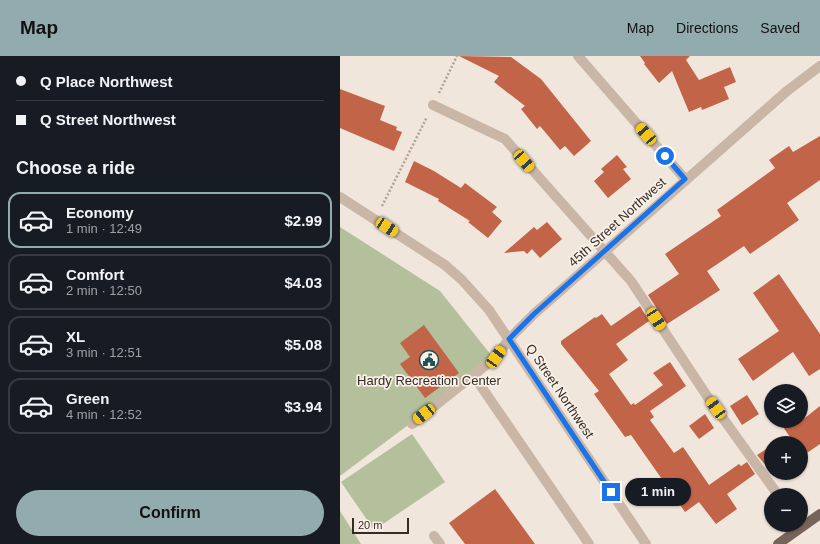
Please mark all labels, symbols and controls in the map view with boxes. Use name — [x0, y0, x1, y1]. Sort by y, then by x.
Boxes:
text: Map — [20, 17, 58, 38]
text: Map — [627, 20, 654, 36]
text: Directions — [676, 20, 738, 36]
text: Saved — [760, 20, 800, 36]
text: Q Place Northwest — [40, 73, 173, 90]
text: Q Street Northwest — [40, 111, 176, 128]
car — [634, 121, 658, 147]
route start — [656, 147, 674, 165]
car — [512, 148, 536, 174]
text: Choose a ride — [16, 158, 135, 178]
street label: 45th Street Northwest — [565, 174, 669, 270]
icon: car — [18, 202, 54, 238]
text: Economy — [66, 204, 134, 221]
text: $2.99 — [284, 212, 322, 229]
car — [374, 215, 400, 239]
text: 1 min · 12:49 — [66, 221, 142, 236]
icon: car — [18, 264, 54, 300]
text: Comfort — [66, 266, 124, 283]
text: $4.03 — [284, 274, 322, 291]
text: 2 min · 12:50 — [66, 283, 142, 298]
car — [644, 306, 668, 332]
icon: car — [18, 326, 54, 362]
text: XL — [66, 328, 85, 345]
text: $5.08 — [284, 336, 322, 353]
street label: Q Street Northwest — [523, 341, 597, 441]
car — [484, 344, 508, 370]
text: 3 min · 12:51 — [66, 345, 142, 360]
public building icon: Hardy Recreation Center — [418, 349, 440, 371]
place label: Hardy Recreation Center — [357, 373, 502, 388]
map controls — [764, 384, 808, 532]
button: layers — [764, 384, 808, 428]
icon: car — [18, 388, 54, 424]
text: Green — [66, 390, 109, 407]
car — [704, 395, 728, 421]
text: $3.94 — [284, 398, 322, 415]
car — [411, 402, 437, 426]
text: 4 min · 12:52 — [66, 407, 142, 422]
button: + — [764, 436, 808, 480]
callout: 1 min — [625, 478, 691, 506]
route end — [602, 483, 620, 501]
text: 1 min — [641, 484, 675, 499]
button: − — [764, 488, 808, 532]
button: Confirm — [16, 490, 324, 536]
scale bar — [352, 516, 409, 535]
text: 20 m — [358, 519, 382, 531]

